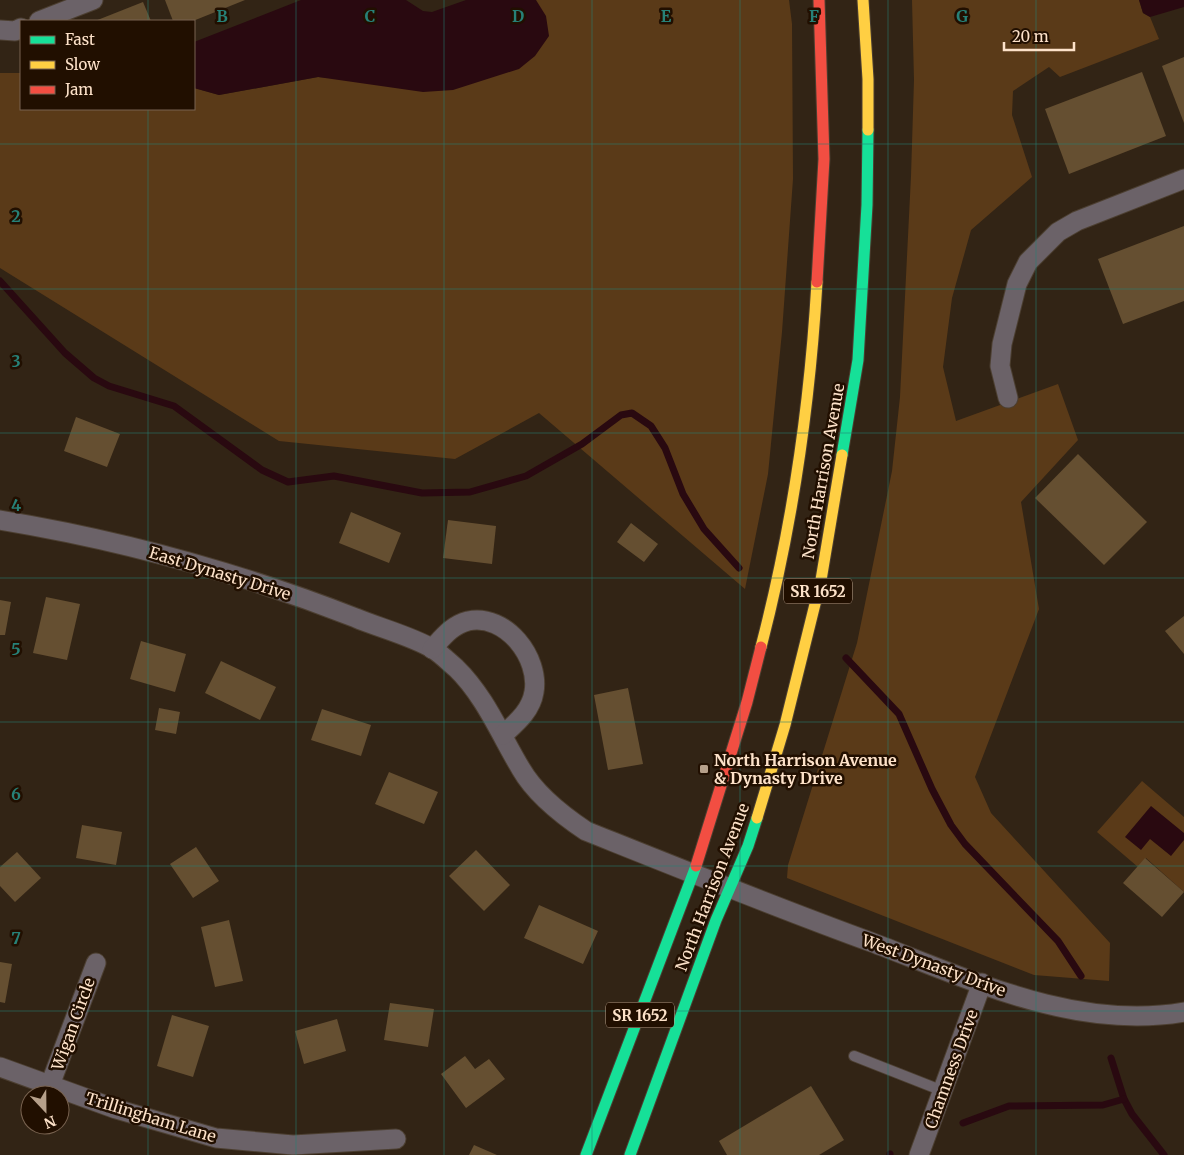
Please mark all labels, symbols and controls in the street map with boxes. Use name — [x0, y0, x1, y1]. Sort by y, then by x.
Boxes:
text: B — [216, 6, 228, 26]
text: C — [365, 6, 375, 26]
text: D — [512, 6, 524, 26]
text: E — [661, 6, 672, 26]
text: F — [809, 6, 819, 26]
text: G — [956, 6, 968, 26]
legend — [20, 20, 195, 110]
scale bar — [1004, 20, 1074, 52]
text: 20 m — [1012, 27, 1049, 46]
text: Fast — [65, 30, 95, 49]
text: Slow — [65, 55, 100, 74]
text: Jam — [64, 80, 93, 99]
text: 2 — [11, 206, 21, 226]
text: 3 — [11, 351, 21, 371]
street label: North Harrison Avenue — [798, 382, 848, 560]
text: 4 — [11, 495, 21, 515]
street label: East Dynasty Drive — [147, 542, 293, 604]
road number: SR 1652 — [784, 578, 852, 604]
text: 5 — [11, 639, 21, 659]
place label: North Harrison Avenue & Dynasty Drive — [714, 750, 897, 788]
marker: North Harrison Avenue & Dynasty Drive — [698, 763, 710, 775]
text: 6 — [11, 784, 21, 804]
street label: North Harrison Avenue — [671, 800, 753, 974]
text: 7 — [11, 928, 21, 948]
street label: West Dynasty Drive — [859, 929, 1009, 1000]
street label: Wigan Circle — [47, 975, 99, 1074]
road number: SR 1652 — [606, 1002, 674, 1028]
street label: Chamness Drive — [920, 1007, 982, 1131]
north arrow — [20, 1085, 70, 1135]
street label: Trillingham Lane — [83, 1088, 219, 1146]
text: N — [41, 1112, 58, 1132]

